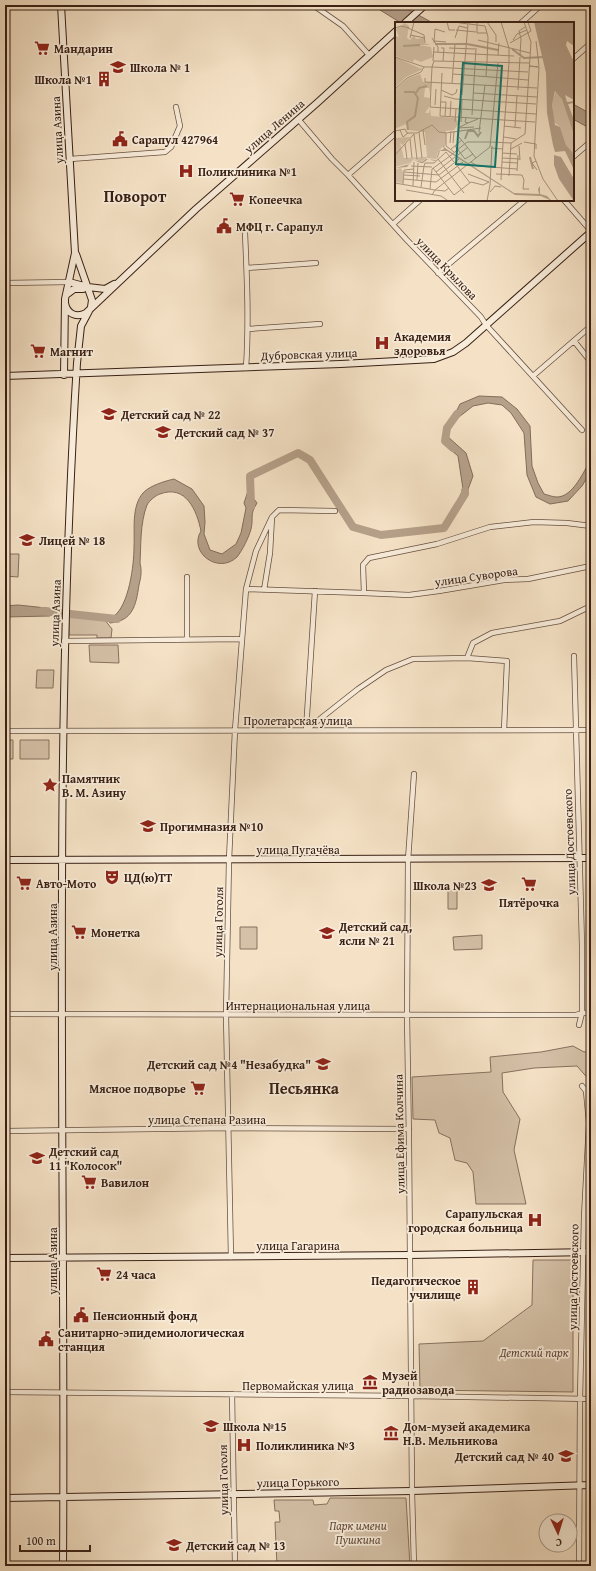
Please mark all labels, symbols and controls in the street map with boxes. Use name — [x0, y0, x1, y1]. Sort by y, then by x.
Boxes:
inset map — [395, 22, 574, 201]
supermarket icon: Мандарин — [33, 39, 51, 57]
place label: Мандарин — [54, 40, 113, 57]
school or university icon: Школа № 1 — [109, 58, 127, 76]
place label: Школа № 1 — [130, 59, 190, 76]
building icon: Школа №1 — [95, 70, 113, 88]
place label: Школа №1 — [34, 71, 92, 88]
street label: улица Ленина — [239, 95, 308, 158]
street label: улица Азина — [47, 96, 67, 165]
public building icon: Сарапул 427964 — [111, 130, 129, 148]
place label: Сарапул 427964 — [132, 131, 218, 148]
hospital icon: Поликлиника №1 — [177, 162, 195, 180]
place label: Поликлиника №1 — [198, 163, 297, 180]
district label: Поворот — [104, 184, 167, 208]
supermarket icon: Копеечка — [228, 190, 246, 208]
place label: Копеечка — [249, 191, 303, 208]
public building icon: МФЦ г. Сарапул — [215, 217, 233, 235]
place label: МФЦ г. Сарапул — [236, 218, 323, 235]
street label: улица Крылова — [412, 232, 482, 303]
place label: Академия здоровья — [394, 328, 452, 359]
hospital icon: Академия здоровья — [373, 334, 391, 352]
supermarket icon: Магнит — [29, 342, 47, 360]
place label: Магнит — [50, 343, 93, 360]
street label: Дубровская улица — [259, 344, 358, 364]
school or university icon: Детский сад № 22 — [100, 405, 118, 423]
place label: Детский сад № 22 — [120, 406, 220, 423]
school or university icon: Детский сад № 37 — [154, 423, 172, 441]
place label: Детский сад № 37 — [174, 424, 274, 441]
school or university icon: Лицей № 18 — [18, 531, 36, 549]
place label: Лицей № 18 — [39, 532, 105, 549]
street label: улица Суворова — [432, 562, 519, 590]
street label: улица Азина — [45, 579, 65, 648]
street label: Пролетарская улица — [244, 712, 353, 729]
place label: Памятник В. М. Азину — [62, 770, 127, 801]
place icon: Памятник В. М. Азину — [41, 776, 59, 794]
street label: улица Достоевского — [559, 788, 579, 897]
school or university icon: Прогимназия №10 — [139, 817, 157, 835]
place label: Прогимназия №10 — [160, 818, 263, 835]
street label: улица Пугачёва — [255, 841, 340, 858]
theatre icon: ЦД(ю)ТТ — [103, 868, 121, 886]
place label: ЦД(ю)ТТ — [124, 869, 172, 886]
supermarket icon: Авто-Мото — [15, 874, 33, 892]
place label: Авто-Мото — [36, 875, 97, 892]
supermarket icon: Пятёрочка — [520, 875, 538, 893]
school or university icon: Школа №23 — [480, 876, 498, 894]
place label: Школа №23 — [413, 877, 477, 894]
street label: улица Гоголя — [209, 886, 227, 959]
place label: Пятёрочка — [499, 894, 560, 911]
street label: улица Азина — [44, 903, 61, 972]
place label: Детский сад, ясли № 21 — [338, 918, 412, 949]
supermarket icon: Монетка — [70, 923, 88, 941]
place label: Монетка — [91, 924, 141, 941]
school or university icon: Детский сад, ясли № 21 — [318, 924, 336, 942]
street label: Интернациональная улица — [226, 997, 371, 1014]
school or university icon: Детский сад №4 "Незабудка" — [314, 1055, 332, 1073]
place label: Детский сад №4 "Незабудка" — [146, 1056, 311, 1073]
street label: улица Ефима Колчина — [389, 1074, 409, 1195]
district label: Песьянка — [269, 1076, 340, 1100]
supermarket icon: Мясное подворье — [189, 1079, 207, 1097]
place label: Мясное подворье — [89, 1080, 186, 1097]
street label: улица Степана Разина — [147, 1111, 266, 1128]
place label: Детский сад 11 "Колосок" — [48, 1143, 123, 1174]
school or university icon: Детский сад 11 "Колосок" — [28, 1149, 46, 1167]
supermarket icon: Вавилон — [80, 1173, 98, 1191]
place label: Вавилон — [101, 1174, 150, 1191]
place label: Сарапульская городская больница — [408, 1205, 524, 1236]
hospital icon: Сарапульская городская больница — [526, 1211, 544, 1229]
street label: улица Достоевского — [564, 1224, 582, 1331]
street label: улица Азина — [44, 1227, 61, 1296]
street label: улица Гагарина — [255, 1237, 340, 1254]
supermarket icon: 24 часа — [95, 1265, 113, 1283]
place label: 24 часа — [116, 1266, 157, 1283]
place label: Педагогическое училище — [371, 1272, 461, 1303]
building icon: Педагогическое училище — [464, 1278, 482, 1296]
public building icon: Пенсионный фонд — [72, 1306, 90, 1324]
place label: Пенсионный фонд — [93, 1307, 198, 1324]
place label: Санитарно-эпидемиологическая станция — [58, 1324, 245, 1355]
public building icon: Санитарно-эпидемиологическая станция — [37, 1330, 55, 1348]
park label: Детский парк — [498, 1344, 569, 1361]
place label: Музей радиозавода — [382, 1367, 455, 1398]
museum icon: Музей радиозавода — [361, 1373, 379, 1391]
street label: Первомайская улица — [242, 1377, 354, 1394]
school or university icon: Школа №15 — [202, 1417, 220, 1435]
place label: Школа №15 — [223, 1418, 287, 1435]
place label: Дом-музей академика Н.В. Мельникова — [402, 1418, 531, 1449]
museum icon: Дом-музей академика Н.В. Мельникова — [382, 1424, 400, 1442]
hospital icon: Поликлиника №3 — [235, 1436, 253, 1454]
place label: Поликлиника №3 — [256, 1437, 355, 1454]
street label: улица Гоголя — [214, 1444, 232, 1517]
school or university icon: Детский сад № 40 — [557, 1447, 575, 1465]
place label: Детский сад № 40 — [454, 1448, 554, 1465]
street label: улица Горького — [255, 1473, 340, 1491]
north arrow — [538, 1513, 578, 1553]
park label: Парк имени Пушкина — [329, 1517, 387, 1548]
scale bar — [20, 1527, 90, 1553]
text: 100 m — [26, 1532, 56, 1549]
text: С — [555, 1535, 562, 1551]
school or university icon: Детский сад № 13 — [165, 1536, 183, 1554]
place label: Детский сад № 13 — [185, 1537, 285, 1554]

